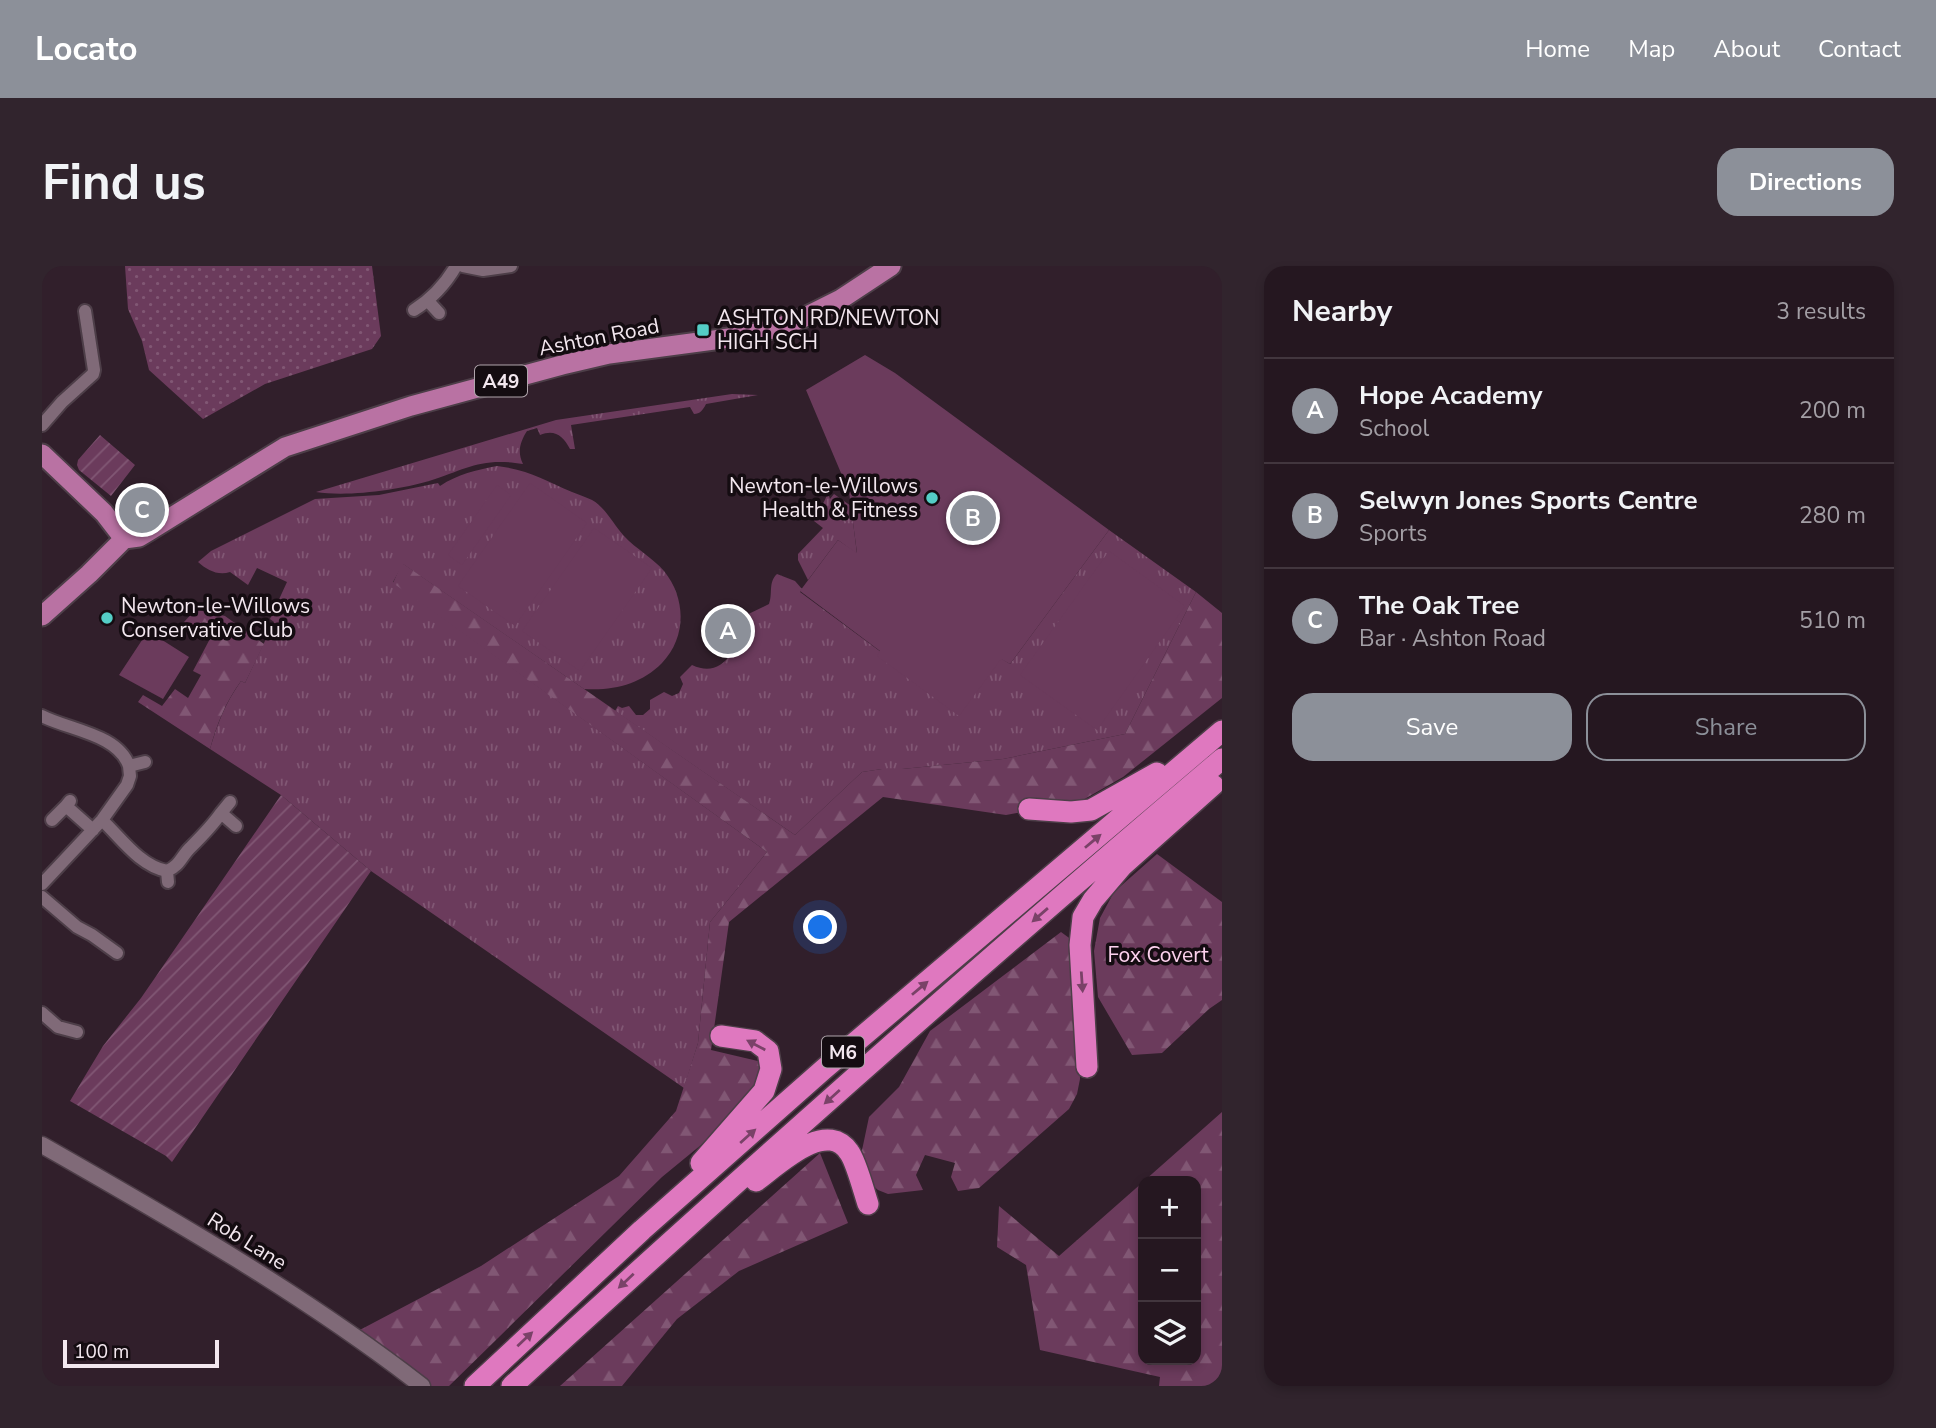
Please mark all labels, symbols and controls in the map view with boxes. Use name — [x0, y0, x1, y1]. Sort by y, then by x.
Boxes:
text: Locato — [35, 27, 137, 72]
text: Home — [1525, 33, 1590, 65]
text: Map — [1628, 33, 1675, 65]
text: About — [1713, 33, 1780, 65]
text: Contact — [1818, 33, 1901, 65]
button: Directions — [1717, 148, 1894, 216]
text: Find us — [42, 149, 206, 216]
text: Nearby — [1292, 291, 1392, 332]
text: 3 results — [1776, 296, 1866, 327]
place label: ASHTON RD/NEWTON HIGH SCH — [717, 304, 940, 356]
street label: Ashton Road — [536, 312, 662, 362]
marker: ASHTON RD/NEWTON HIGH SCH — [695, 322, 711, 338]
road number: A49 — [475, 365, 527, 396]
text: Hope Academy — [1359, 378, 1542, 413]
text: A — [1306, 395, 1324, 426]
text: 200 m — [1799, 395, 1866, 426]
text: School — [1359, 413, 1429, 444]
place label: Newton-le-Willows Health & Fitness — [729, 472, 918, 524]
text: Selwyn Jones Sports Centre — [1359, 483, 1698, 518]
pin: C — [119, 484, 165, 536]
marker: Newton-le-Willows Health & Fitness — [924, 490, 940, 506]
pin: B — [950, 492, 996, 544]
text: B — [1307, 500, 1323, 531]
text: 280 m — [1799, 500, 1866, 531]
text: Sports — [1359, 518, 1427, 549]
text: The Oak Tree — [1359, 588, 1519, 623]
place label: Newton-le-Willows Conservative Club — [121, 592, 310, 644]
pin: A — [705, 605, 751, 657]
text: C — [1307, 605, 1323, 636]
text: 510 m — [1799, 605, 1866, 636]
marker: Newton-le-Willows Conservative Club — [99, 610, 115, 626]
text: Bar · Ashton Road — [1359, 623, 1546, 654]
button: Save — [1292, 693, 1572, 761]
button: Share — [1586, 693, 1866, 761]
one-way arrow — [1084, 833, 1102, 849]
one-way arrow — [1032, 907, 1049, 922]
your location — [803, 910, 837, 944]
park label: Fox Covert — [1107, 941, 1209, 969]
one-way arrow — [1077, 972, 1088, 994]
one-way arrow — [911, 981, 928, 996]
road number: M6 — [822, 1037, 864, 1068]
one-way arrow — [746, 1039, 766, 1051]
one-way arrow — [823, 1089, 841, 1105]
one-way arrow — [739, 1129, 756, 1145]
map controls — [1138, 1176, 1201, 1365]
button: + — [1138, 1176, 1201, 1239]
street label: Rob Lane — [202, 1206, 292, 1276]
button: − — [1138, 1239, 1201, 1302]
one-way arrow — [617, 1273, 635, 1289]
button: layers — [1138, 1302, 1201, 1365]
one-way arrow — [516, 1332, 533, 1348]
scale bar — [63, 1337, 219, 1369]
text: 100 m — [74, 1339, 129, 1365]

